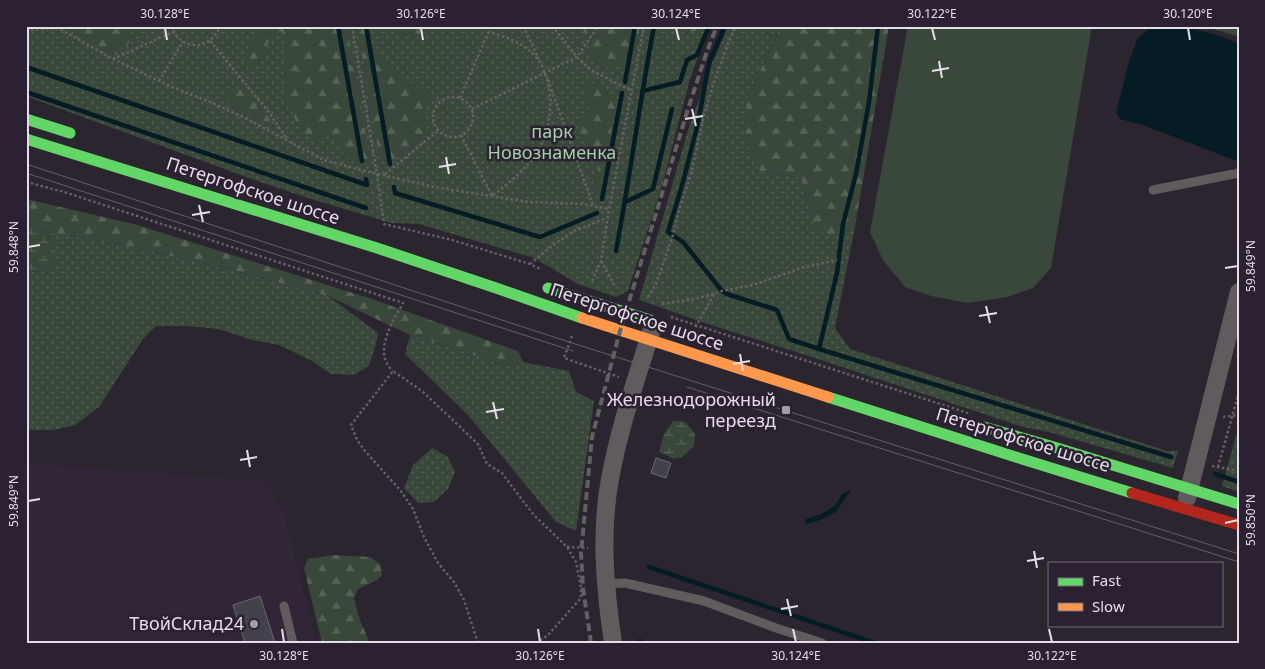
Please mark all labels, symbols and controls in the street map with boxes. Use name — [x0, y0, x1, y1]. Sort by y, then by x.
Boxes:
text: 30.128°E — [140, 5, 190, 22]
text: 30.126°E — [396, 5, 446, 22]
text: 30.124°E — [651, 5, 701, 22]
text: 30.122°E — [907, 5, 957, 22]
text: 30.120°E — [1163, 5, 1213, 22]
park label: парк Новознаменка — [488, 119, 616, 164]
street label: Петергофское шоссе — [163, 151, 343, 229]
text: 59.848°N — [5, 221, 22, 273]
text: 59.849°N — [1242, 240, 1259, 292]
street label: Петергофское шоссе — [547, 277, 727, 355]
place label: Железнодорожный переезд — [607, 387, 776, 432]
street label: Петергофское шоссе — [933, 401, 1113, 477]
marker: Железнодорожный переезд — [780, 404, 792, 416]
text: 59.849°N — [5, 475, 22, 527]
text: 59.850°N — [1242, 494, 1259, 546]
legend — [1048, 562, 1222, 626]
text: Fast — [1092, 570, 1121, 590]
text: Slow — [1092, 596, 1125, 616]
place label: ТвойСклад24 — [129, 611, 244, 635]
marker: ТвойСклад24 — [248, 618, 260, 630]
text: 30.128°E — [259, 647, 309, 664]
text: 30.126°E — [515, 647, 565, 664]
text: 30.124°E — [771, 647, 821, 664]
text: 30.122°E — [1027, 647, 1077, 664]

